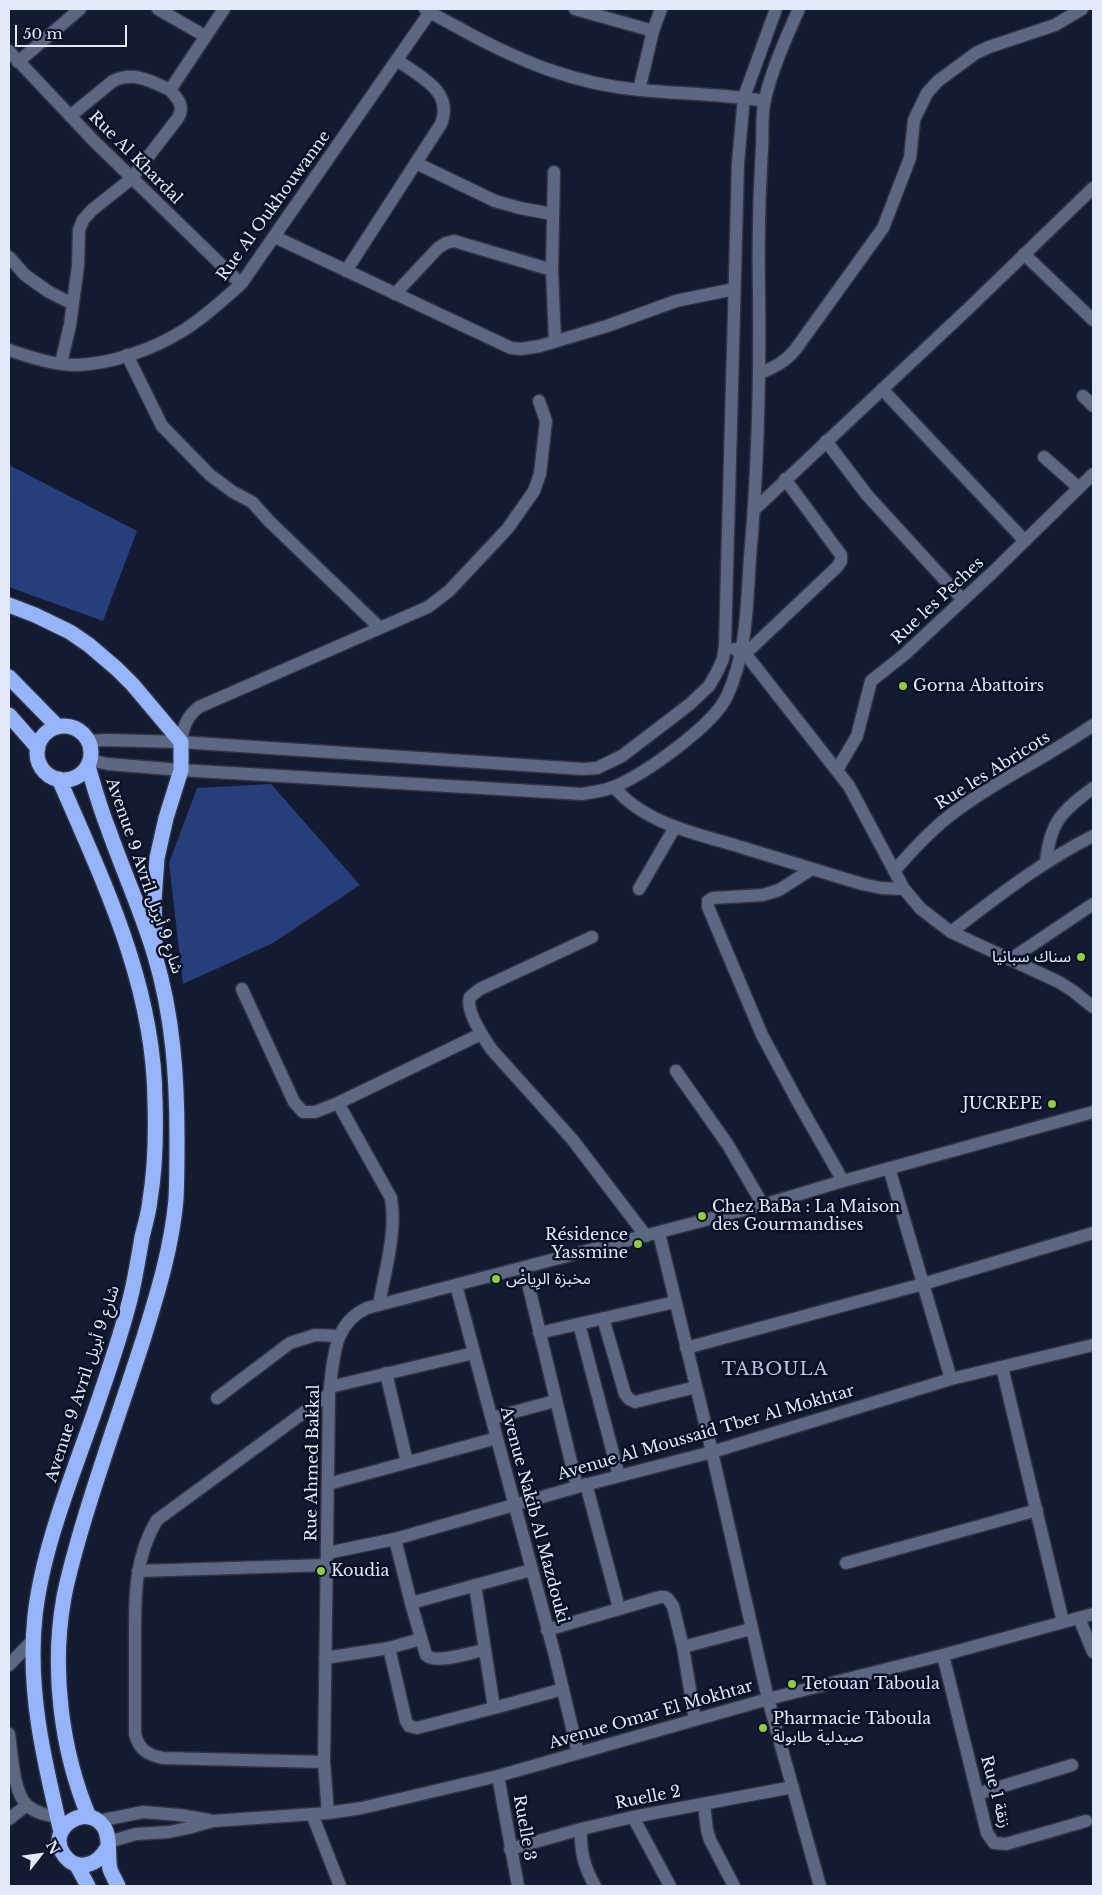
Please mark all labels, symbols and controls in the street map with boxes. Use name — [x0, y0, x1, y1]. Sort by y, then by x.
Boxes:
scale bar — [18, 15, 130, 47]
text: 50 m — [23, 24, 63, 43]
street label: Rue Al Khardal — [84, 107, 186, 209]
street label: Rue Al Oukhouwanne — [213, 127, 335, 285]
street label: Rue les Peches — [888, 553, 988, 649]
place label: Gorna Abattoirs — [913, 676, 1044, 696]
marker: Gorna Abattoirs — [897, 680, 909, 692]
street label: Rue les Abricots — [932, 728, 1054, 814]
street label: Avenue 9 Avril شارع 9 أبريل — [101, 776, 187, 976]
place label: سناك سبانيا — [992, 947, 1071, 967]
marker: سناك سبانيا — [1075, 951, 1087, 963]
place label: JUCREPE — [962, 1094, 1042, 1114]
marker: JUCREPE — [1046, 1098, 1058, 1110]
place label: Chez BaBa : La Maison des Gourmandises — [712, 1197, 900, 1235]
marker: Chez BaBa : La Maison des Gourmandises — [696, 1210, 708, 1222]
place label: Résidence Yassmine — [545, 1225, 628, 1263]
marker: Résidence Yassmine — [632, 1238, 644, 1250]
place label: مخبزة الرِياضْ — [506, 1269, 591, 1289]
marker: مخبزة الرِياضْ — [490, 1273, 502, 1285]
street label: Avenue 9 Avril شارع 9 أبريل — [42, 1283, 124, 1485]
district label: TABOULA — [721, 1359, 829, 1381]
street label: Avenue Al Moussaid Tber Al Mokhtar — [555, 1381, 857, 1485]
street label: Rue Ahmed Bakkal — [302, 1384, 324, 1542]
street label: Avenue Nakib Al Mazdouki — [496, 1405, 572, 1625]
place label: Koudia — [331, 1561, 389, 1581]
marker: Koudia — [315, 1565, 327, 1577]
place label: Tetouan Taboula — [802, 1674, 940, 1694]
street label: Avenue Omar El Mokhtar — [547, 1677, 755, 1753]
marker: Tetouan Taboula — [786, 1678, 798, 1690]
place label: Pharmacie Taboula صيدلية طابولة — [773, 1709, 931, 1747]
marker: Pharmacie Taboula صيدلية طابولة — [757, 1722, 769, 1734]
street label: Rue 1 زنقة — [976, 1754, 1014, 1830]
street label: Ruelle 2 — [614, 1782, 682, 1814]
street label: Ruelle 3 — [509, 1794, 539, 1862]
north arrow — [15, 1830, 65, 1880]
text: N — [42, 1837, 64, 1858]

